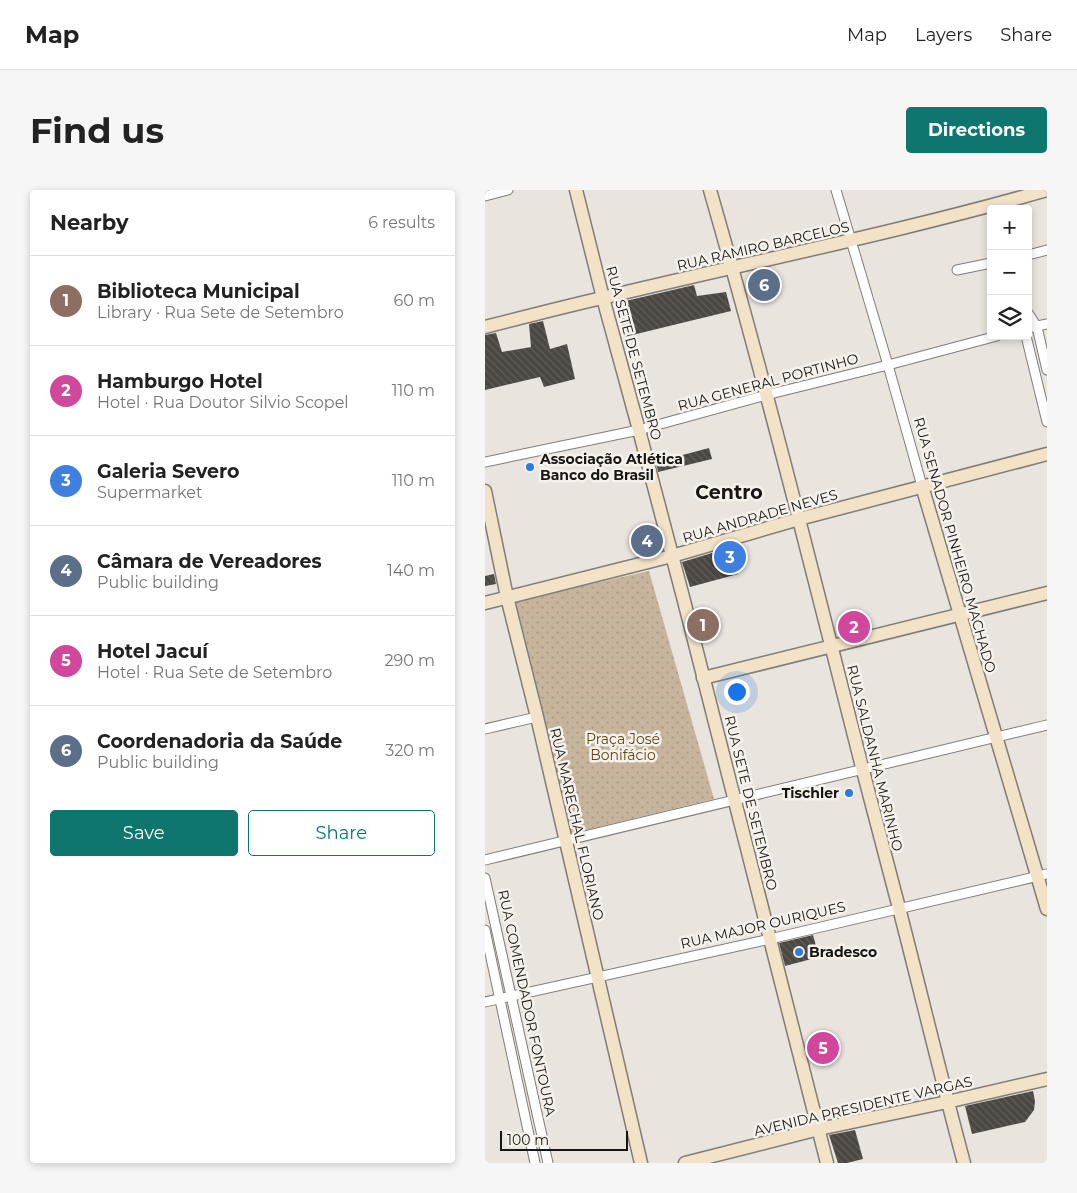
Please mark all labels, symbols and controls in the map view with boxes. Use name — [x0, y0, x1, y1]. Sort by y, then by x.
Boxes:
text: Map — [25, 20, 79, 49]
text: Map — [847, 24, 887, 46]
text: Layers — [915, 24, 972, 46]
text: Share — [1000, 24, 1052, 46]
button: Directions — [906, 107, 1047, 153]
text: Find us — [30, 109, 164, 152]
map controls — [987, 205, 1032, 340]
button: + — [987, 205, 1032, 250]
text: Nearby — [50, 210, 129, 235]
text: 6 results — [368, 213, 435, 232]
street label: RUA RAMIRO BARCELOS — [675, 217, 851, 275]
button: − — [987, 250, 1032, 295]
street label: RUA SETE DE SETEMBRO — [602, 264, 666, 442]
pin: 6 — [748, 266, 780, 304]
text: Biblioteca Municipal — [97, 280, 300, 303]
text: 1 — [63, 291, 69, 310]
text: 60 m — [393, 291, 435, 310]
button: layers — [987, 295, 1032, 340]
text: Library · Rua Sete de Setembro — [97, 303, 344, 322]
street label: RUA GENERAL PORTINHO — [676, 349, 861, 415]
text: Hamburgo Hotel — [97, 370, 263, 393]
text: 2 — [61, 381, 71, 400]
text: 110 m — [392, 381, 435, 400]
text: Hotel · Rua Doutor Silvio Scopel — [97, 393, 349, 412]
street label: RUA SENADOR PINHEIRO MACHADO — [910, 415, 1000, 675]
place label: Associação Atlética Banco do Brasil — [539, 450, 683, 484]
text: Galeria Severo — [97, 460, 239, 483]
marker: Associação Atlética Banco do Brasil — [524, 461, 536, 473]
text: 3 — [61, 471, 71, 490]
text: 110 m — [392, 471, 435, 490]
district label: Centro — [695, 481, 763, 504]
text: Supermarket — [97, 483, 203, 502]
street label: RUA ANDRADE NEVES — [680, 485, 840, 547]
pin: 4 — [631, 522, 663, 560]
pin: 3 — [714, 538, 746, 576]
text: Câmara de Vereadores — [97, 550, 321, 573]
text: 4 — [60, 561, 72, 580]
text: 140 m — [387, 561, 435, 580]
text: Public building — [97, 573, 219, 592]
pin: 1 — [687, 606, 719, 644]
pin: 2 — [838, 608, 870, 646]
text: Hotel Jacuí — [97, 640, 208, 663]
text: 5 — [61, 651, 71, 670]
text: 290 m — [384, 651, 435, 670]
text: Hotel · Rua Sete de Setembro — [97, 663, 332, 682]
street label: RUA SALDANHA MARINHO — [843, 663, 907, 853]
your location — [724, 679, 750, 705]
street label: RUA SETE DE SETEMBRO — [721, 714, 782, 893]
street label: RUA MARECHAL FLORIANO — [546, 726, 608, 922]
text: Coordenadoria da Saúde — [97, 730, 342, 753]
park label: Praça José Bonifácio — [586, 730, 660, 764]
text: 6 — [61, 741, 71, 760]
text: 320 m — [385, 741, 435, 760]
text: Public building — [97, 753, 219, 772]
place label: Tischler — [782, 784, 839, 802]
marker: Tischler — [843, 787, 855, 799]
button: Save — [50, 810, 238, 856]
button: Share — [248, 810, 435, 856]
street label: RUA COMENDADOR FONTOURA — [494, 888, 560, 1119]
street label: RUA MAJOR OURIQUES — [679, 897, 847, 953]
place label: Bradesco — [809, 943, 877, 961]
marker: Bradesco — [793, 946, 805, 958]
pin: 5 — [807, 1029, 839, 1067]
street label: AVENIDA PRESIDENTE VARGAS — [752, 1072, 974, 1140]
scale bar — [500, 1128, 627, 1151]
text: 100 m — [507, 1131, 549, 1149]

